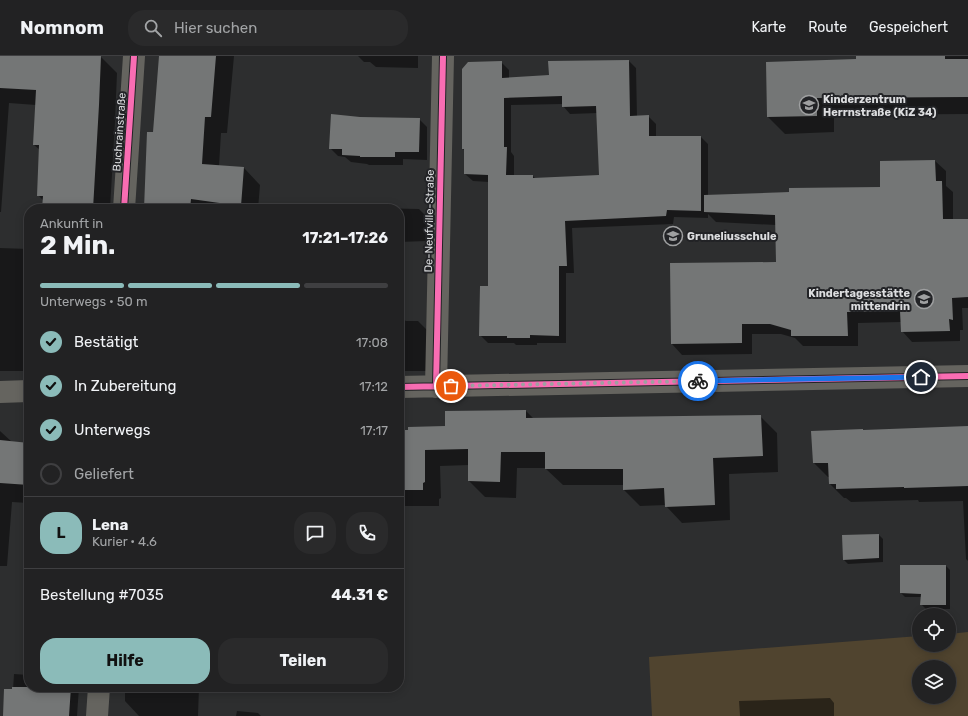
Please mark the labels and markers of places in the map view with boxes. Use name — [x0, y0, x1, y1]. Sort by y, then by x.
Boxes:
place label: Kinderzentrum Herrnstraße (KiZ 34) — [823, 93, 936, 119]
school or university icon: Kinderzentrum Herrnstraße (KiZ 34) — [798, 94, 820, 116]
school or university icon: Gruneliusschule — [662, 225, 684, 247]
place label: Gruneliusschule — [687, 230, 777, 243]
place label: Kindertagesstätte mittendrin — [808, 287, 910, 313]
school or university icon: Kindertagesstätte mittendrin — [913, 288, 935, 310]
pin — [904, 360, 938, 394]
pin — [434, 369, 468, 403]

